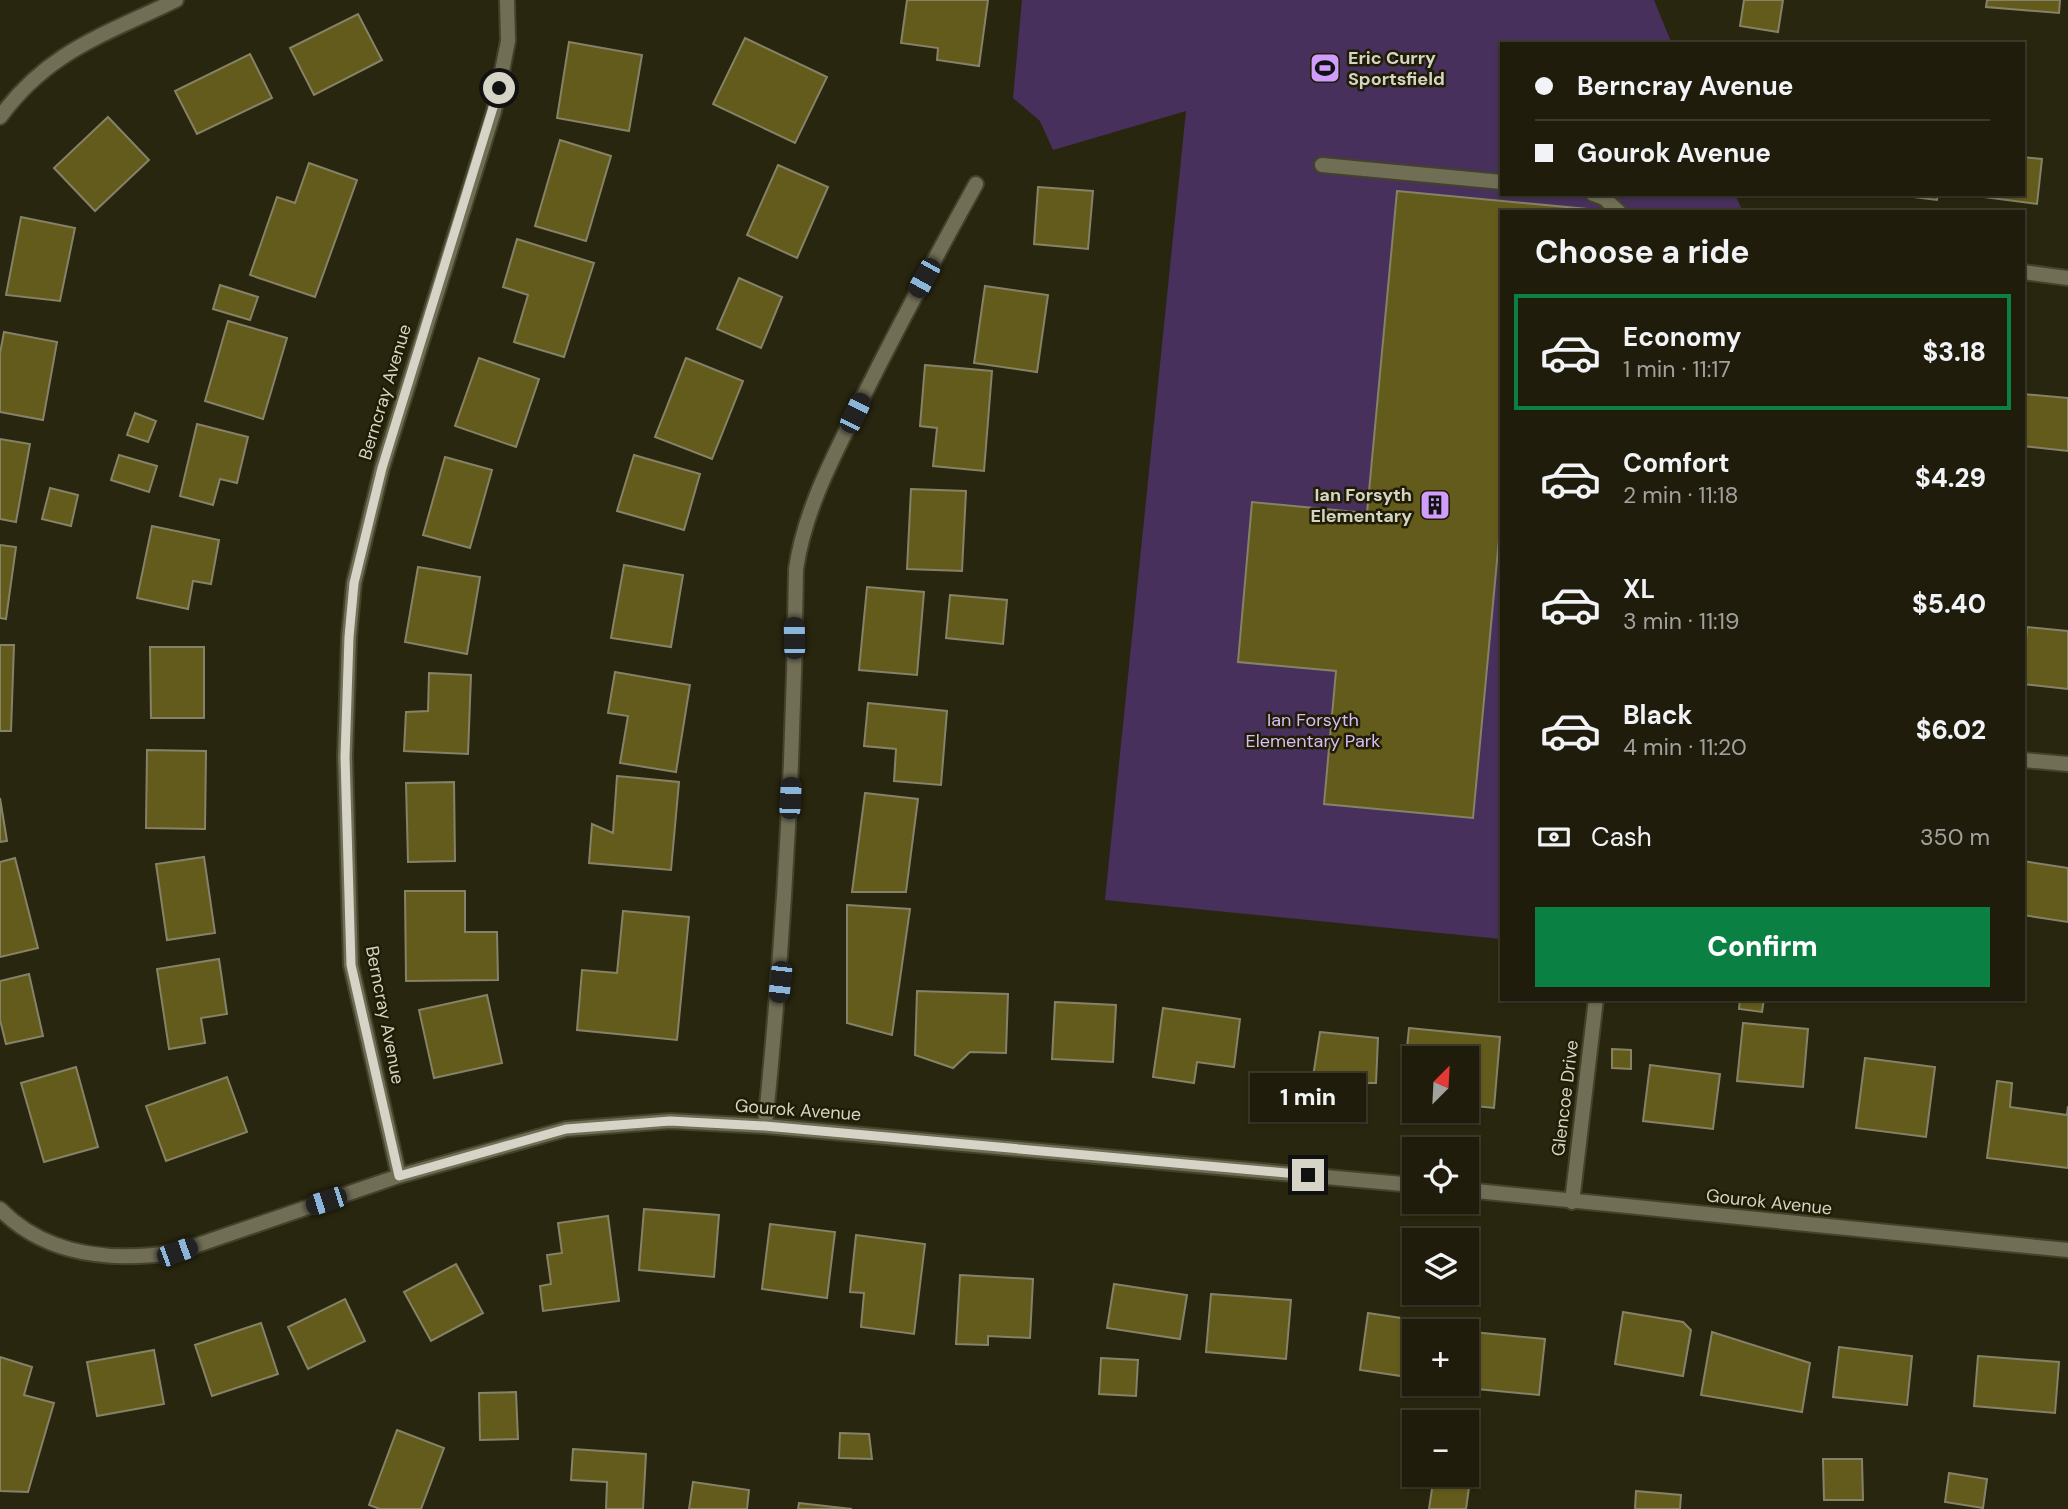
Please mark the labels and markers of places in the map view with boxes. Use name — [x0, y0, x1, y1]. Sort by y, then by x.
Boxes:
place label: Eric Curry Sportsfield — [1348, 46, 1445, 91]
sports icon: Eric Curry Sportsfield — [1308, 51, 1342, 85]
place label: Ian Forsyth Elementary — [1310, 483, 1412, 528]
building icon: Ian Forsyth Elementary — [1418, 488, 1452, 522]

